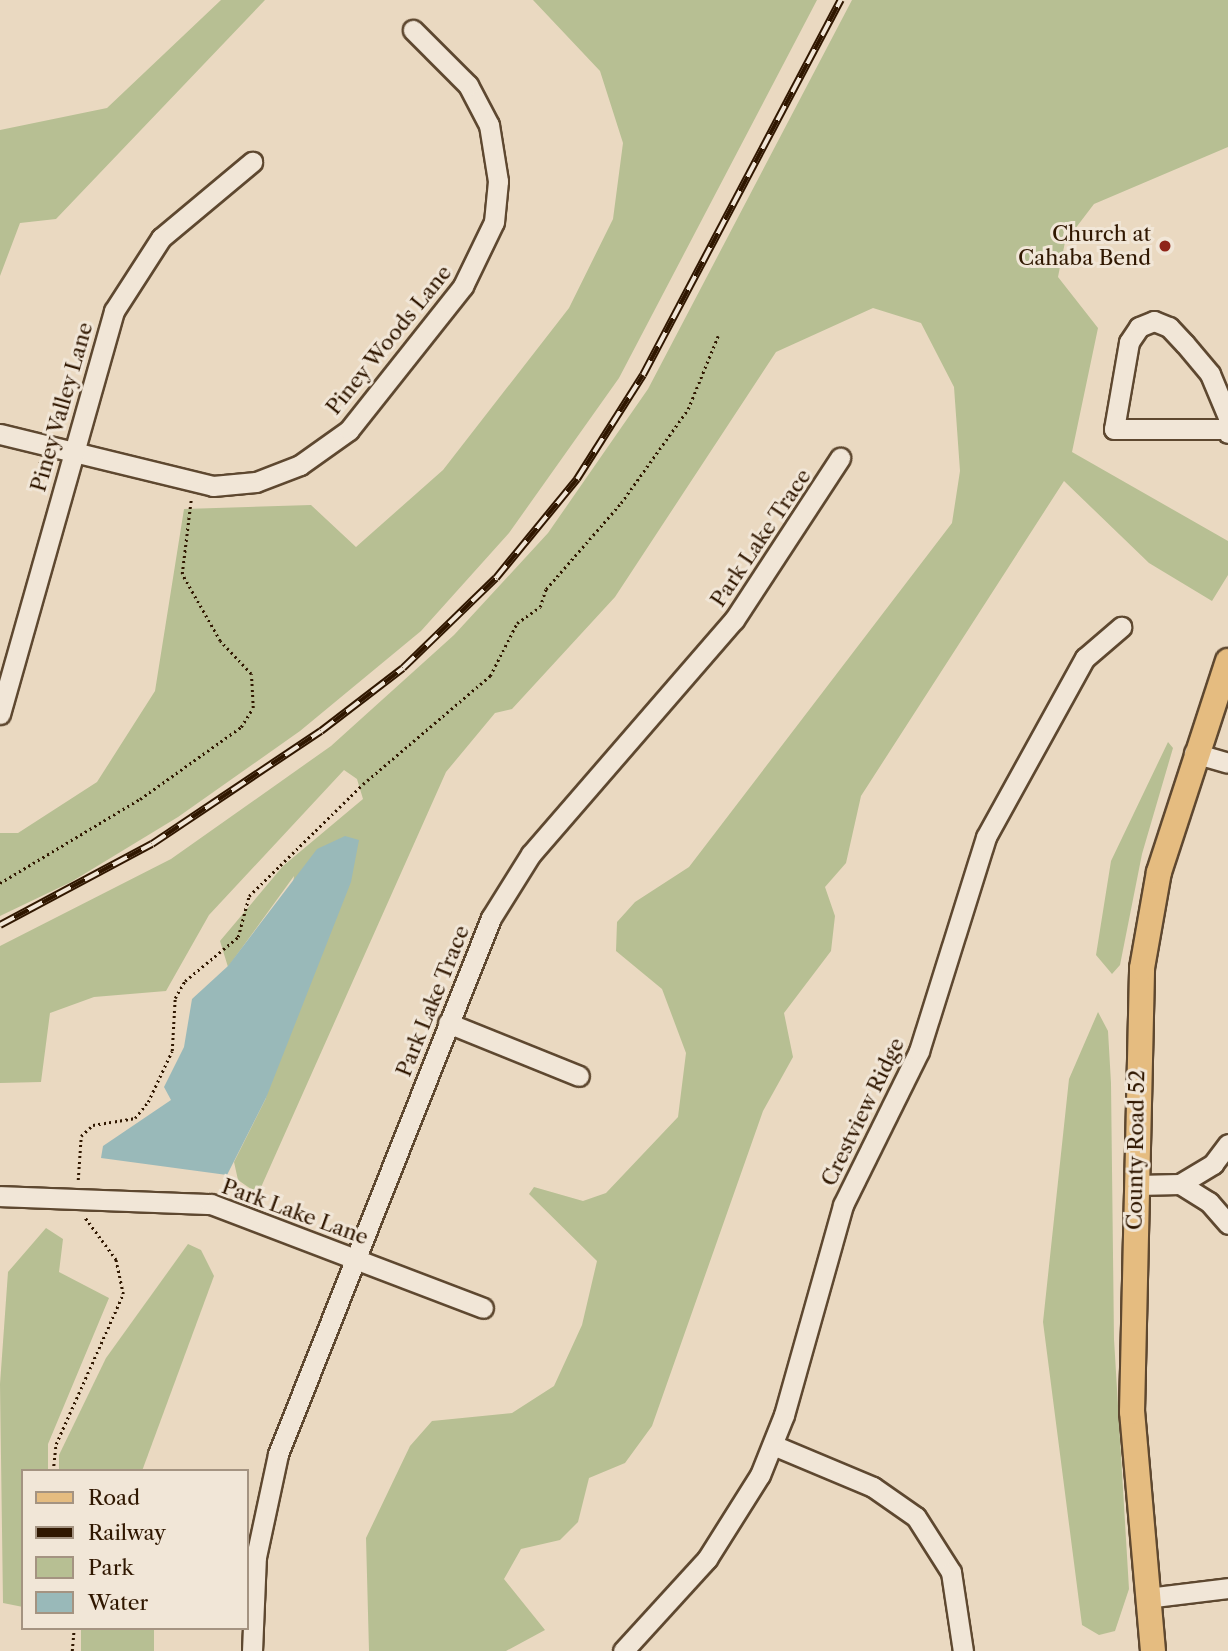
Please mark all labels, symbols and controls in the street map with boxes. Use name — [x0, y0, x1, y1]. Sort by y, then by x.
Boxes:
place label: Church at Cahaba Bend — [1018, 221, 1151, 271]
marker: Church at Cahaba Bend — [1157, 238, 1173, 254]
street label: Piney Woods Lane — [321, 260, 457, 420]
street label: Piney Valley Lane — [25, 318, 99, 496]
street label: Park Lake Trace — [705, 464, 817, 612]
street label: Park Lake Trace — [391, 921, 475, 1081]
street label: Crestview Ridge — [816, 1033, 910, 1191]
street label: County Road 52 — [1122, 1069, 1150, 1231]
street label: Park Lake Lane — [218, 1174, 372, 1250]
legend — [21, 1469, 248, 1630]
text: Road — [88, 1485, 140, 1510]
text: Railway — [88, 1520, 166, 1545]
text: Park — [88, 1555, 134, 1580]
text: Water — [88, 1590, 148, 1615]

